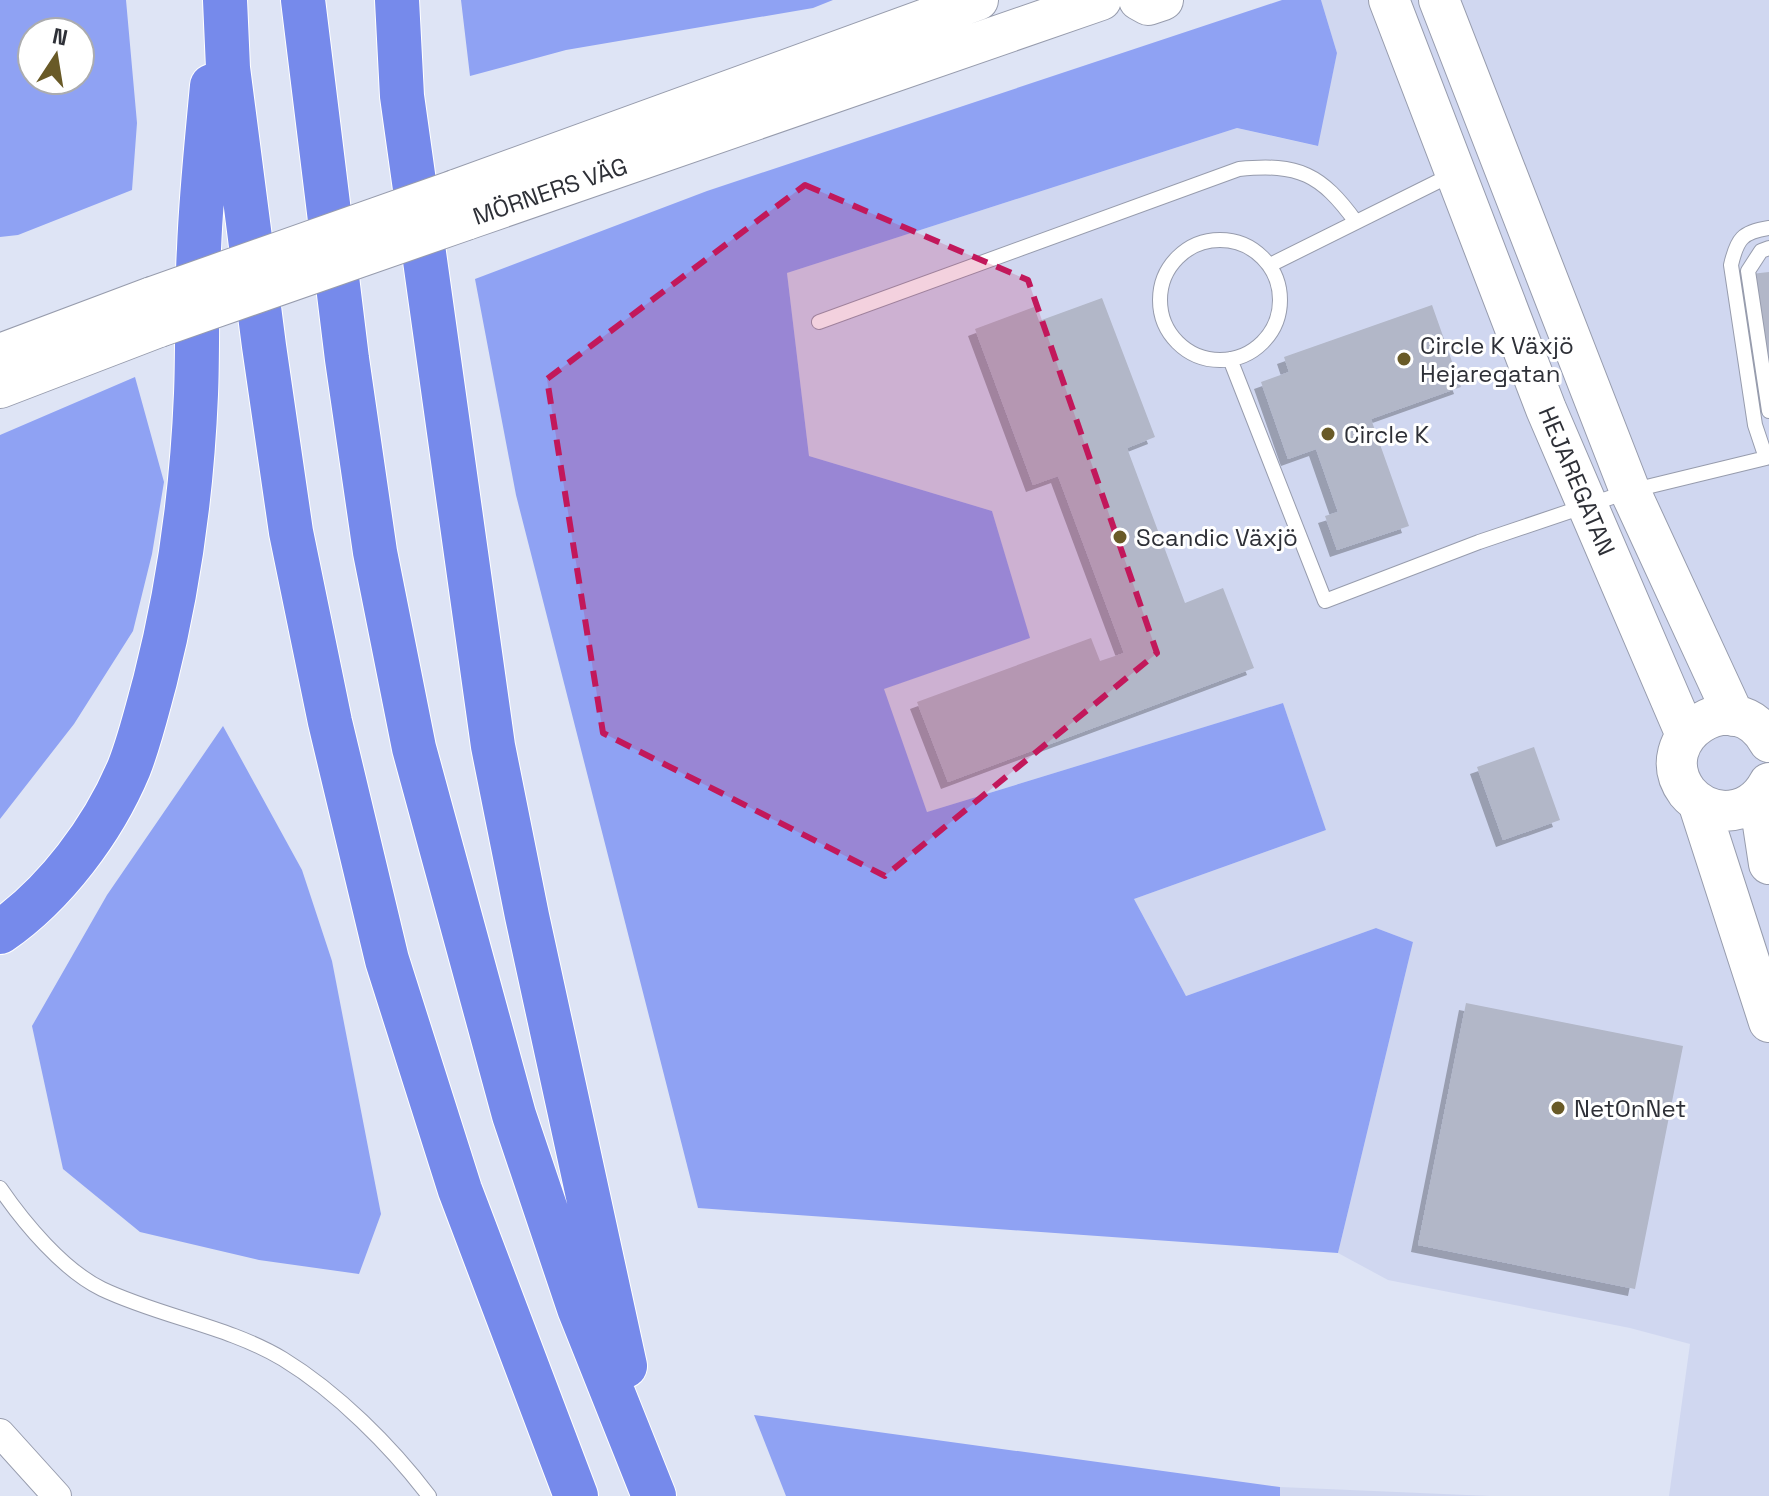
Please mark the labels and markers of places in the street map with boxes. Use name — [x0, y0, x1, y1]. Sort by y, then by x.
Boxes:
place label: Circle K Växjö Hejaregatan — [1420, 330, 1574, 389]
marker: Circle K Växjö Hejaregatan — [1395, 350, 1413, 368]
place label: Circle K — [1344, 419, 1430, 450]
marker: Circle K — [1319, 425, 1337, 443]
place label: Scandic Växjö — [1136, 522, 1298, 553]
marker: Scandic Växjö — [1111, 528, 1129, 546]
place label: NetOnNet — [1574, 1093, 1686, 1124]
marker: NetOnNet — [1549, 1099, 1567, 1117]

